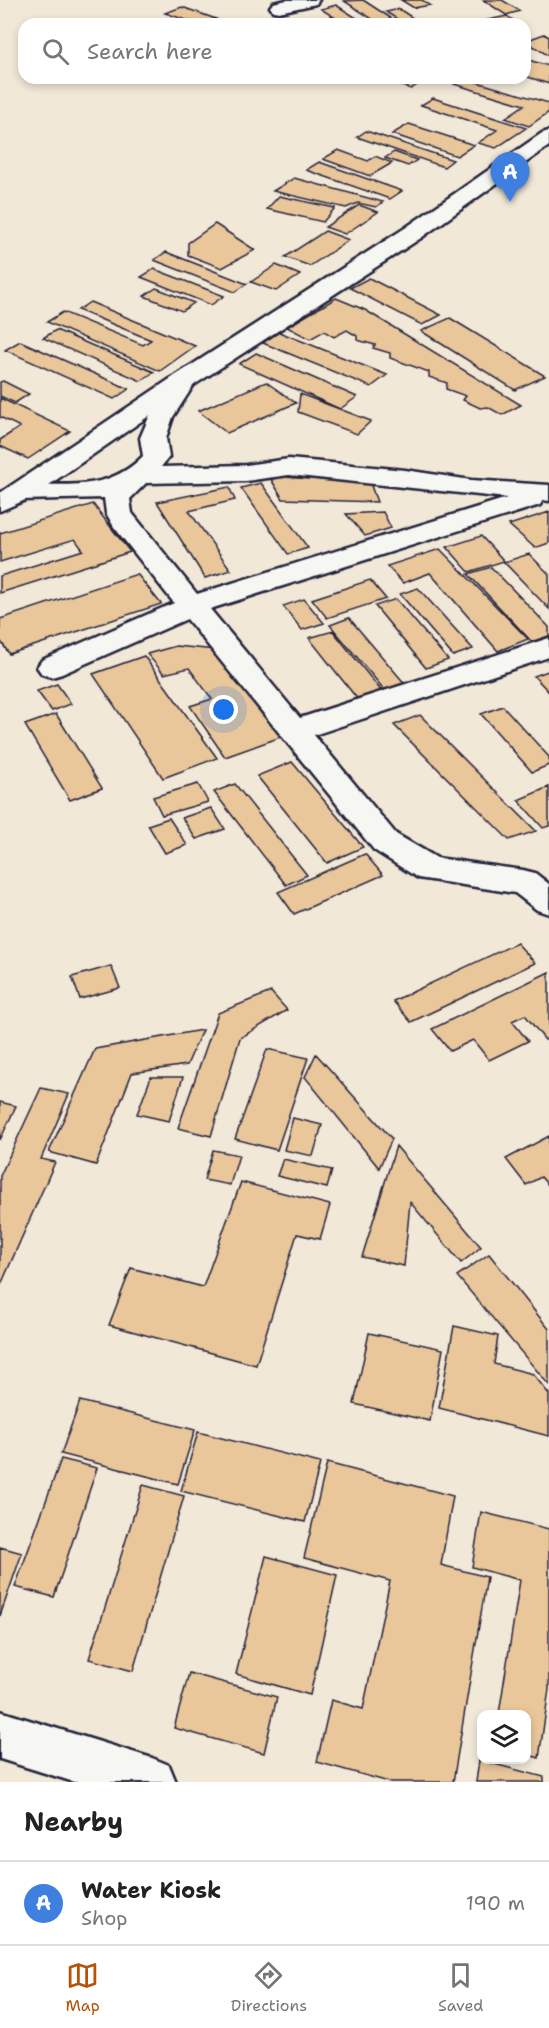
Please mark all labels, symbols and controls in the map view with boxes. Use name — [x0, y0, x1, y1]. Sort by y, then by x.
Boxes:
search box — [18, 18, 531, 84]
icon: search — [39, 35, 72, 68]
text: Search here — [87, 37, 213, 66]
pin: A — [490, 152, 530, 202]
your location — [209, 695, 238, 724]
map controls — [477, 1710, 531, 1764]
button: layers — [477, 1710, 531, 1764]
text: Nearby — [24, 1804, 123, 1839]
text: Water Kiosk — [81, 1876, 221, 1905]
text: A — [36, 1890, 51, 1916]
text: 190 m — [466, 1890, 525, 1916]
text: Shop — [81, 1905, 128, 1931]
tab: Map — [66, 1959, 100, 2016]
tab: Directions — [231, 1959, 307, 2016]
tab: Saved — [438, 1959, 484, 2016]

